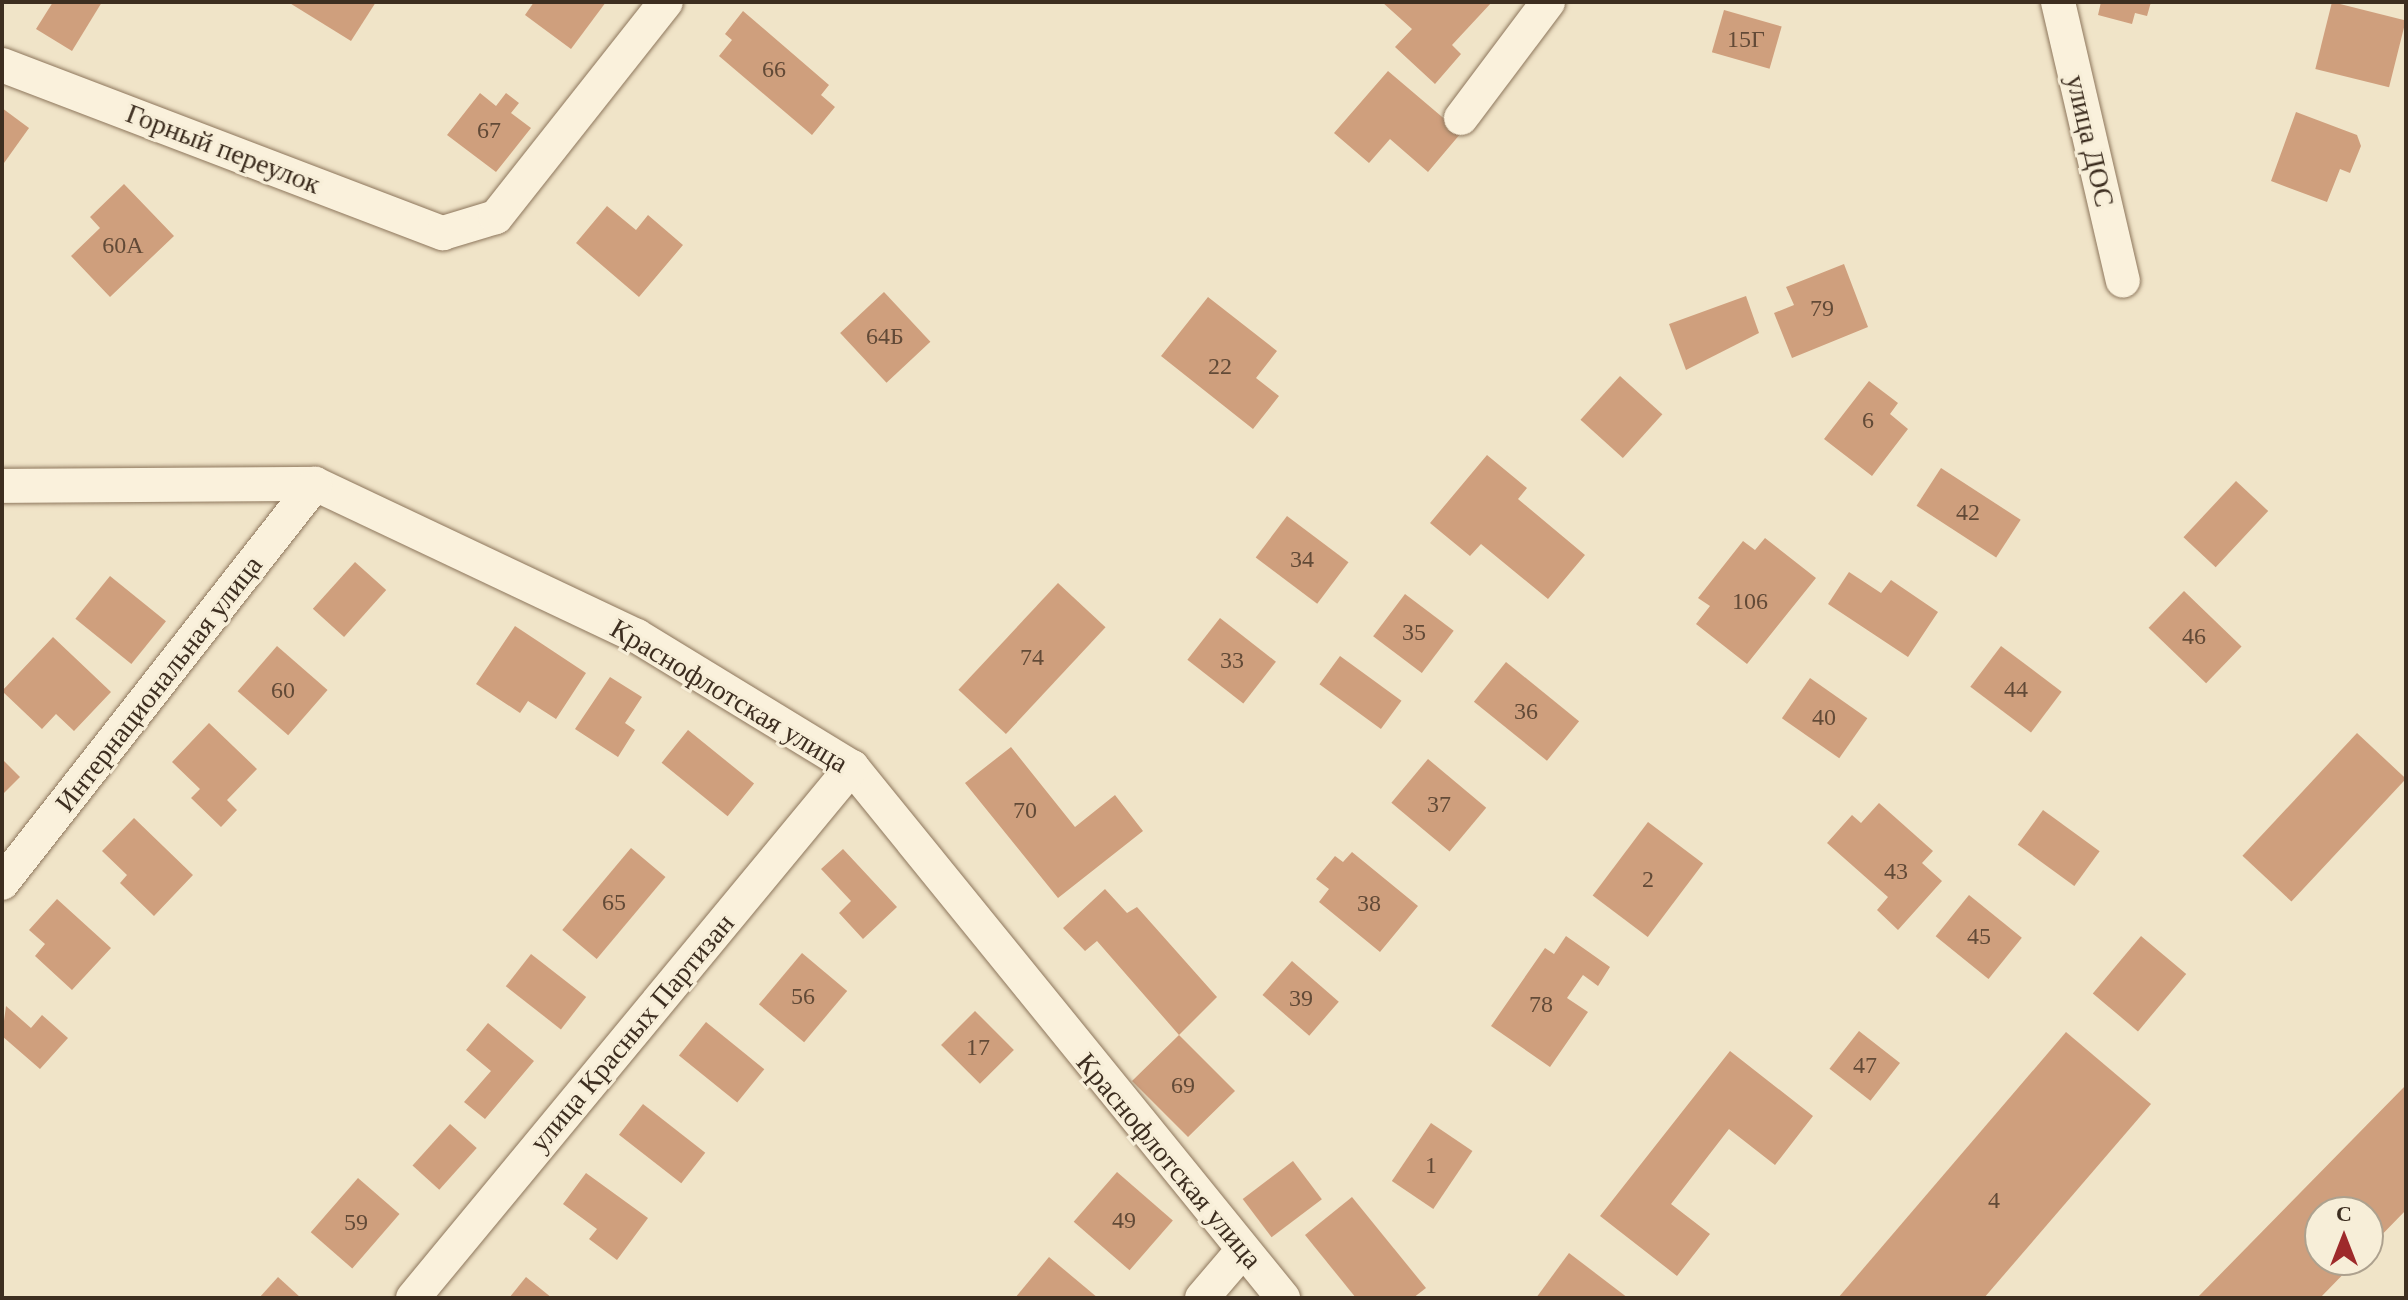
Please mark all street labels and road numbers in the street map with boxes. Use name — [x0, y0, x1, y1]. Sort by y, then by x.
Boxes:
street label: улица ДОС — [2059, 72, 2121, 210]
street label: Горный переулок — [121, 97, 325, 201]
street label: Интернациональная улица — [48, 549, 270, 819]
street label: Краснофлотская улица — [604, 612, 854, 780]
street label: улица Красных Партизан — [523, 907, 741, 1159]
street label: Краснофлотская улица — [1069, 1046, 1269, 1276]

